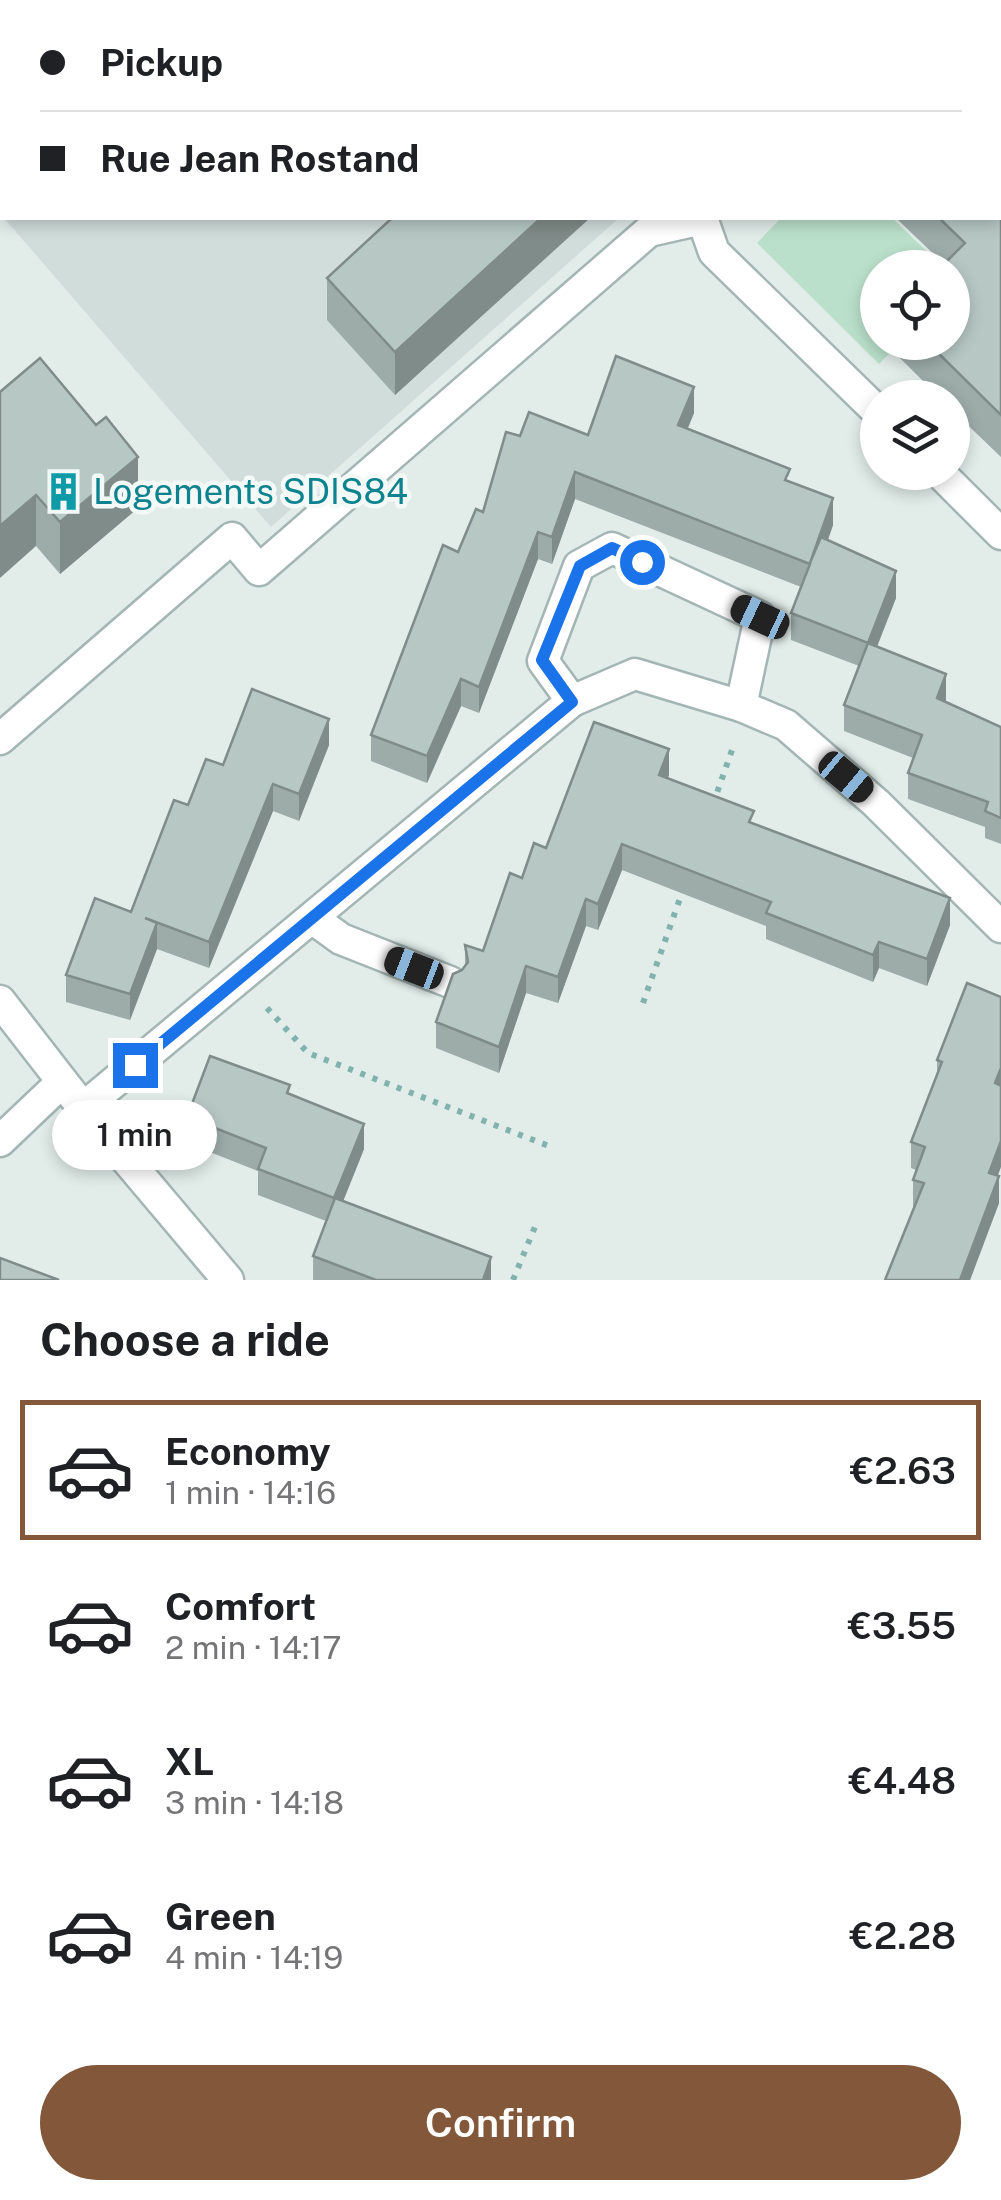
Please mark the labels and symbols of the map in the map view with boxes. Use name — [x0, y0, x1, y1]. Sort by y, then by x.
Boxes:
building icon: Logements SDIS84 — [42, 471, 84, 513]
place label: Logements SDIS84 — [93, 471, 408, 512]
route start — [620, 540, 665, 585]
car — [726, 591, 794, 643]
car — [813, 746, 879, 808]
car — [381, 943, 447, 993]
route end — [113, 1043, 158, 1088]
callout: 1 min — [52, 1100, 218, 1170]

